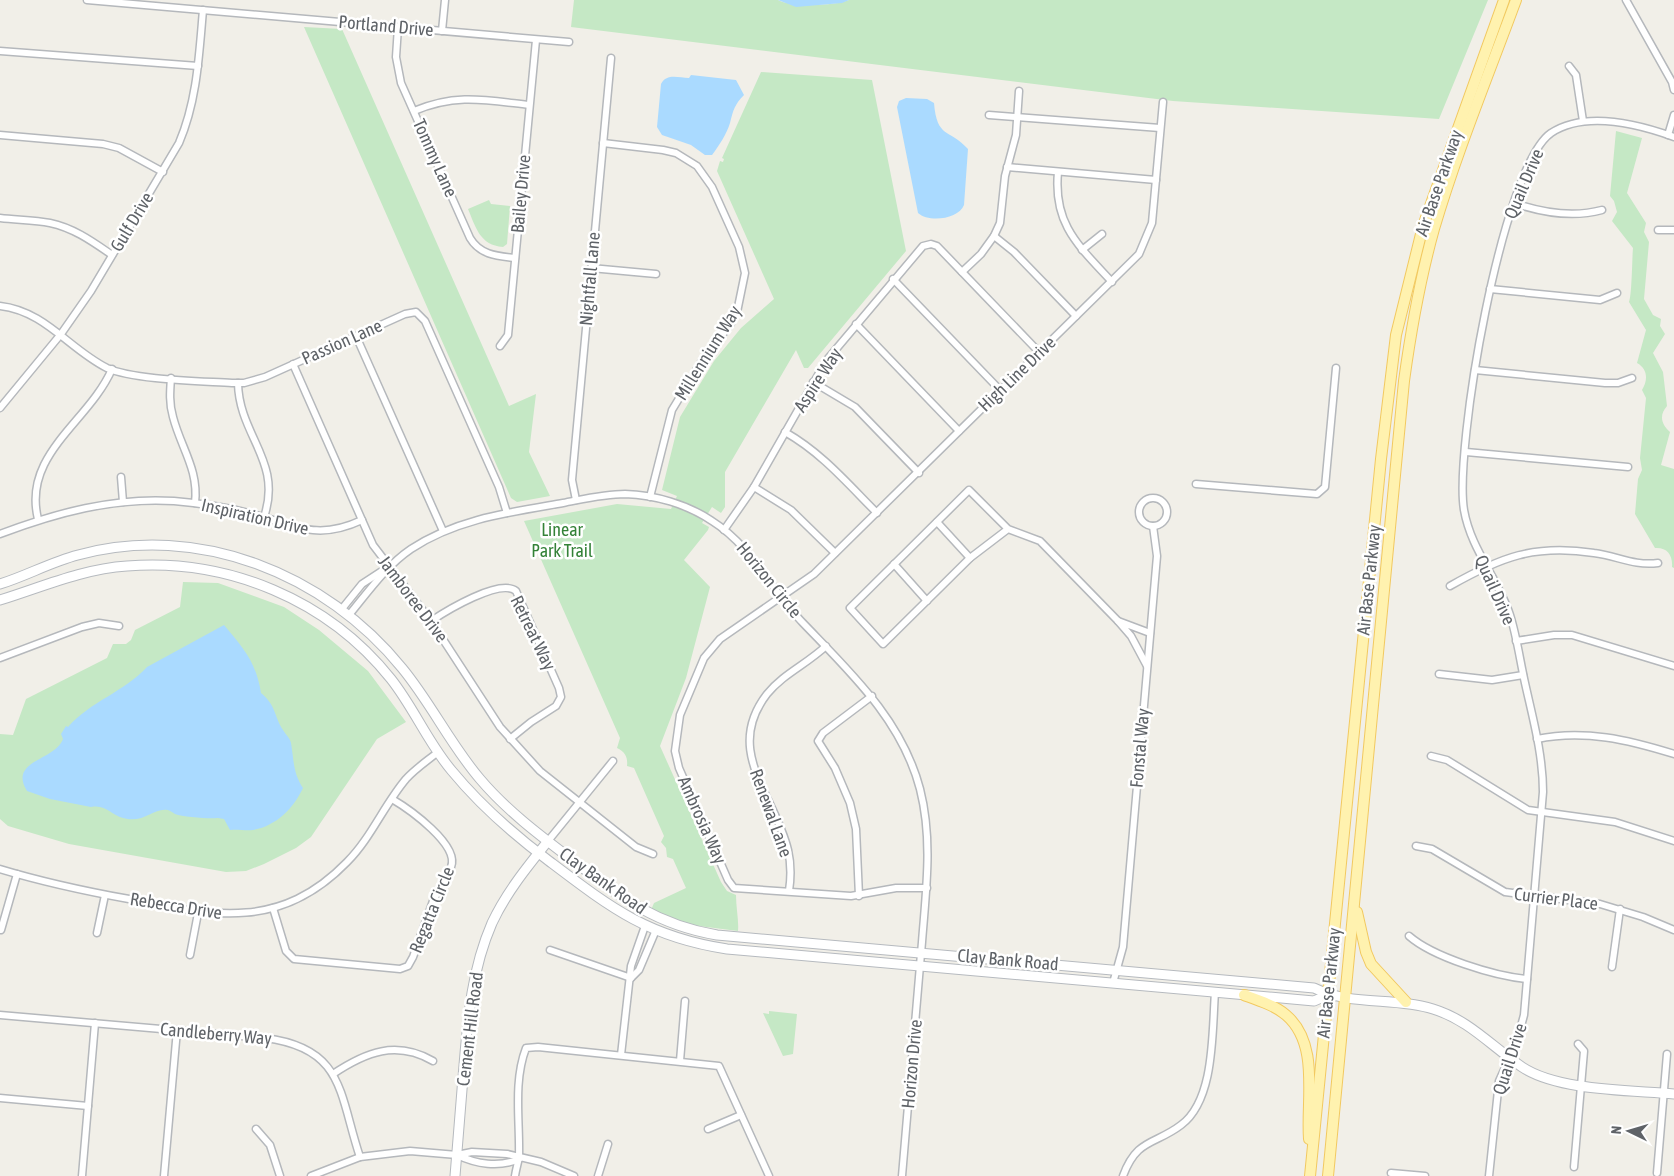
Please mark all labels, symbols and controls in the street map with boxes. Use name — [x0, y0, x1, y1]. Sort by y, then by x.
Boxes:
street label: Portland Drive — [338, 11, 434, 40]
street label: Tommy Lane — [409, 115, 462, 200]
street label: Air Base Parkway — [1411, 127, 1467, 239]
street label: Quail Drive — [1499, 146, 1548, 222]
street label: Bailey Drive — [507, 154, 534, 234]
street label: Gulf Drive — [106, 188, 157, 255]
street label: Nightfall Lane — [575, 231, 604, 327]
street label: Millennium Way — [670, 301, 745, 404]
street label: Passion Lane — [298, 315, 385, 369]
street label: High Line Drive — [974, 332, 1060, 416]
street label: Aspire Way — [789, 344, 846, 416]
street label: Inspiration Drive — [199, 494, 311, 539]
park label: Linear Park Trail — [531, 519, 593, 561]
street label: Air Base Parkway — [1352, 524, 1385, 636]
street label: Horizon Circle — [733, 538, 806, 622]
street label: Jamboree Drive — [374, 551, 453, 646]
street label: Quail Drive — [1471, 552, 1520, 628]
street label: Retreat Way — [506, 592, 560, 673]
street label: Fonstal Way — [1126, 707, 1153, 788]
street label: Renewal Lane — [746, 766, 797, 860]
street label: Ambrosia Way — [674, 773, 731, 867]
street label: Clay Bank Road — [556, 843, 651, 918]
street label: Regatta Circle — [405, 864, 458, 956]
street label: Currier Place — [1513, 883, 1599, 914]
street label: Rebecca Drive — [129, 888, 224, 923]
street label: Air Base Parkway — [1312, 927, 1345, 1039]
street label: Clay Bank Road — [957, 945, 1060, 974]
street label: Cement Hill Road — [452, 971, 487, 1087]
street label: Candleberry Way — [159, 1018, 273, 1049]
street label: Horizon Drive — [897, 1019, 926, 1109]
street label: Quail Drive — [1488, 1020, 1531, 1097]
north arrow — [1604, 1106, 1654, 1156]
text: N — [1608, 1125, 1624, 1135]

